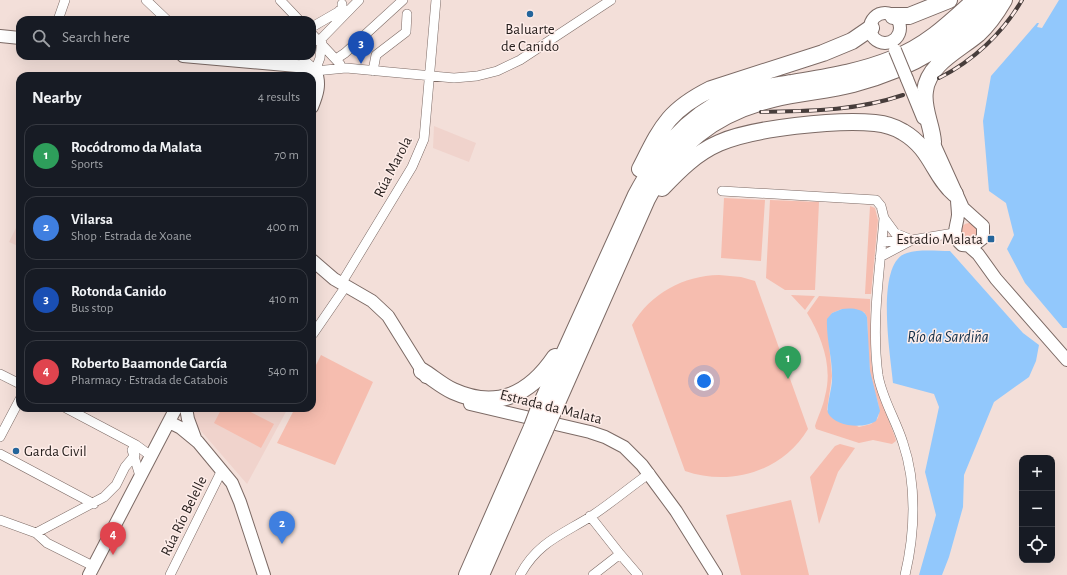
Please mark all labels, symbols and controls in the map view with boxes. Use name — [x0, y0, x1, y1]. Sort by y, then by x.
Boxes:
marker: Baluarte de Canido — [525, 9, 535, 19]
search box — [16, 16, 316, 60]
place label: Baluarte de Canido — [501, 22, 559, 54]
icon: search — [30, 27, 52, 49]
text: Search here — [62, 30, 130, 45]
pin: 3 — [348, 31, 374, 64]
text: Nearby — [32, 89, 82, 106]
text: 4 results — [258, 91, 300, 104]
street label: Rúa Marola — [371, 134, 415, 200]
text: Rocódromo da Malata — [71, 140, 202, 155]
text: 1 — [44, 149, 48, 162]
text: 70 m — [274, 149, 299, 162]
text: Sports — [71, 158, 103, 171]
text: Vilarsa — [71, 212, 113, 227]
text: 2 — [43, 221, 49, 234]
text: 400 m — [266, 221, 299, 234]
text: Shop · Estrada de Xoane — [71, 230, 191, 243]
place label: Estadio Malata — [896, 232, 983, 247]
marker: Estadio Malata — [986, 234, 996, 244]
text: Rotonda Canido — [71, 284, 166, 299]
text: 3 — [43, 293, 49, 306]
text: 410 m — [269, 293, 299, 306]
text: Bus stop — [71, 302, 113, 315]
water label: Río da Sardiña — [907, 329, 989, 345]
pin: 1 — [775, 346, 801, 379]
text: Roberto Baamonde García — [71, 356, 227, 371]
text: 4 — [43, 365, 49, 378]
text: 540 m — [268, 365, 299, 378]
your location — [694, 371, 714, 391]
text: Pharmacy · Estrada de Catabois — [71, 374, 228, 387]
street label: Estrada da Malata — [498, 387, 604, 427]
place label: Garda Civil — [24, 444, 87, 459]
marker: Garda Civil — [11, 446, 21, 456]
map controls — [1019, 455, 1055, 563]
button: + — [1019, 455, 1055, 491]
street label: Rúa Río Belelle — [158, 474, 210, 558]
button: − — [1019, 491, 1055, 527]
pin: 2 — [269, 511, 295, 544]
pin: 4 — [100, 522, 126, 555]
button: locate — [1019, 527, 1055, 563]

